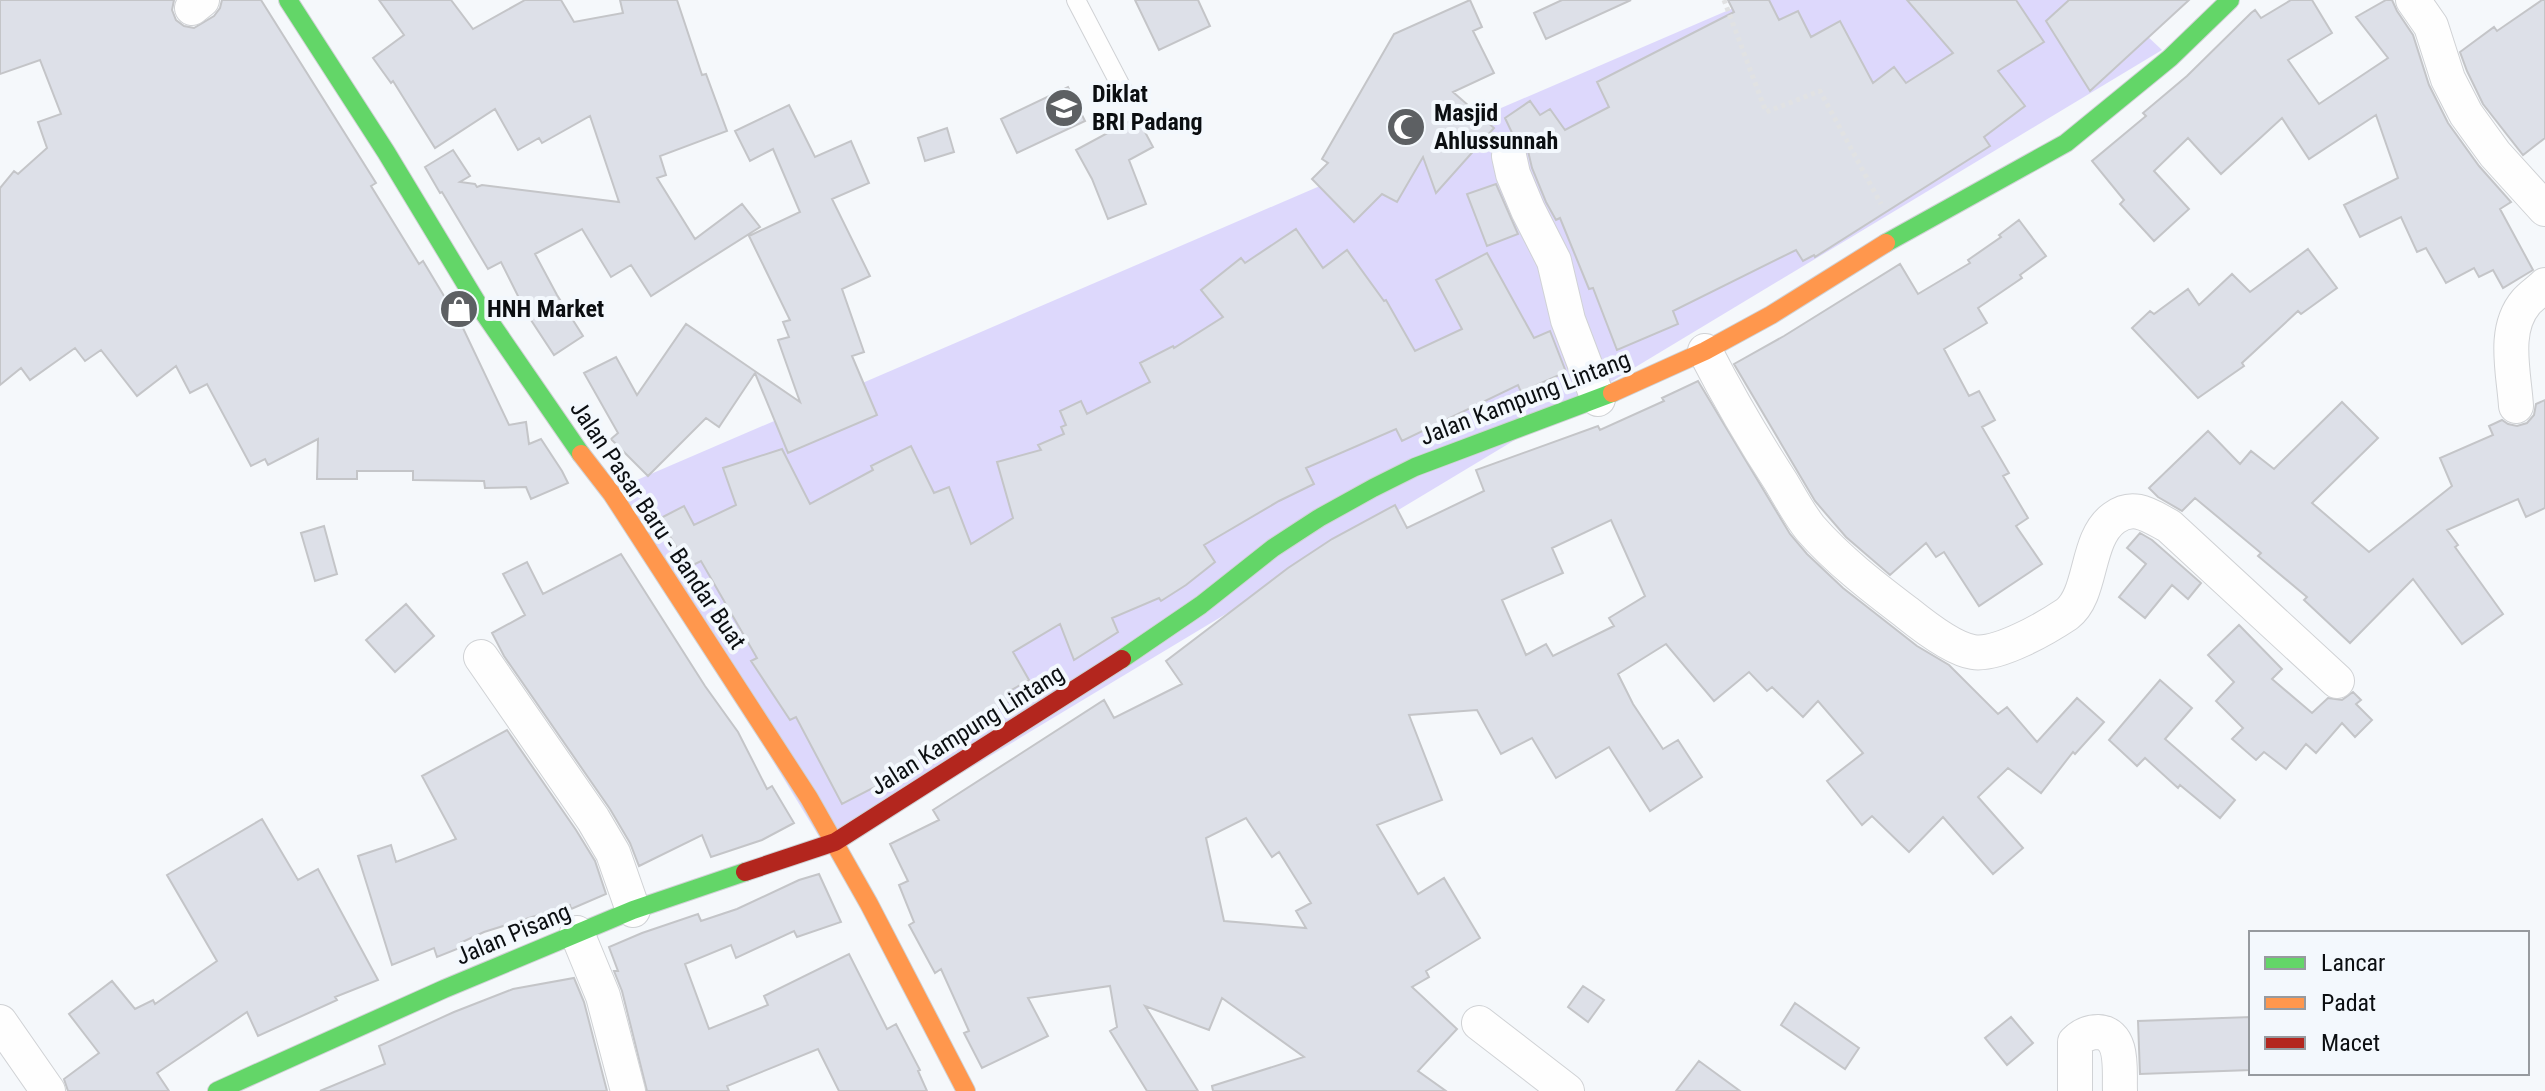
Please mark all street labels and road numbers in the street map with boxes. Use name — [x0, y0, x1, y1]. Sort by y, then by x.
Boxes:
street label: Jalan Kampung Lintang — [1416, 345, 1634, 451]
street label: Jalan Pasar Baru - Bandar Buat — [564, 396, 752, 654]
street label: Jalan Kampung Lintang — [865, 659, 1069, 801]
street label: Jalan Pisang — [451, 897, 575, 971]

